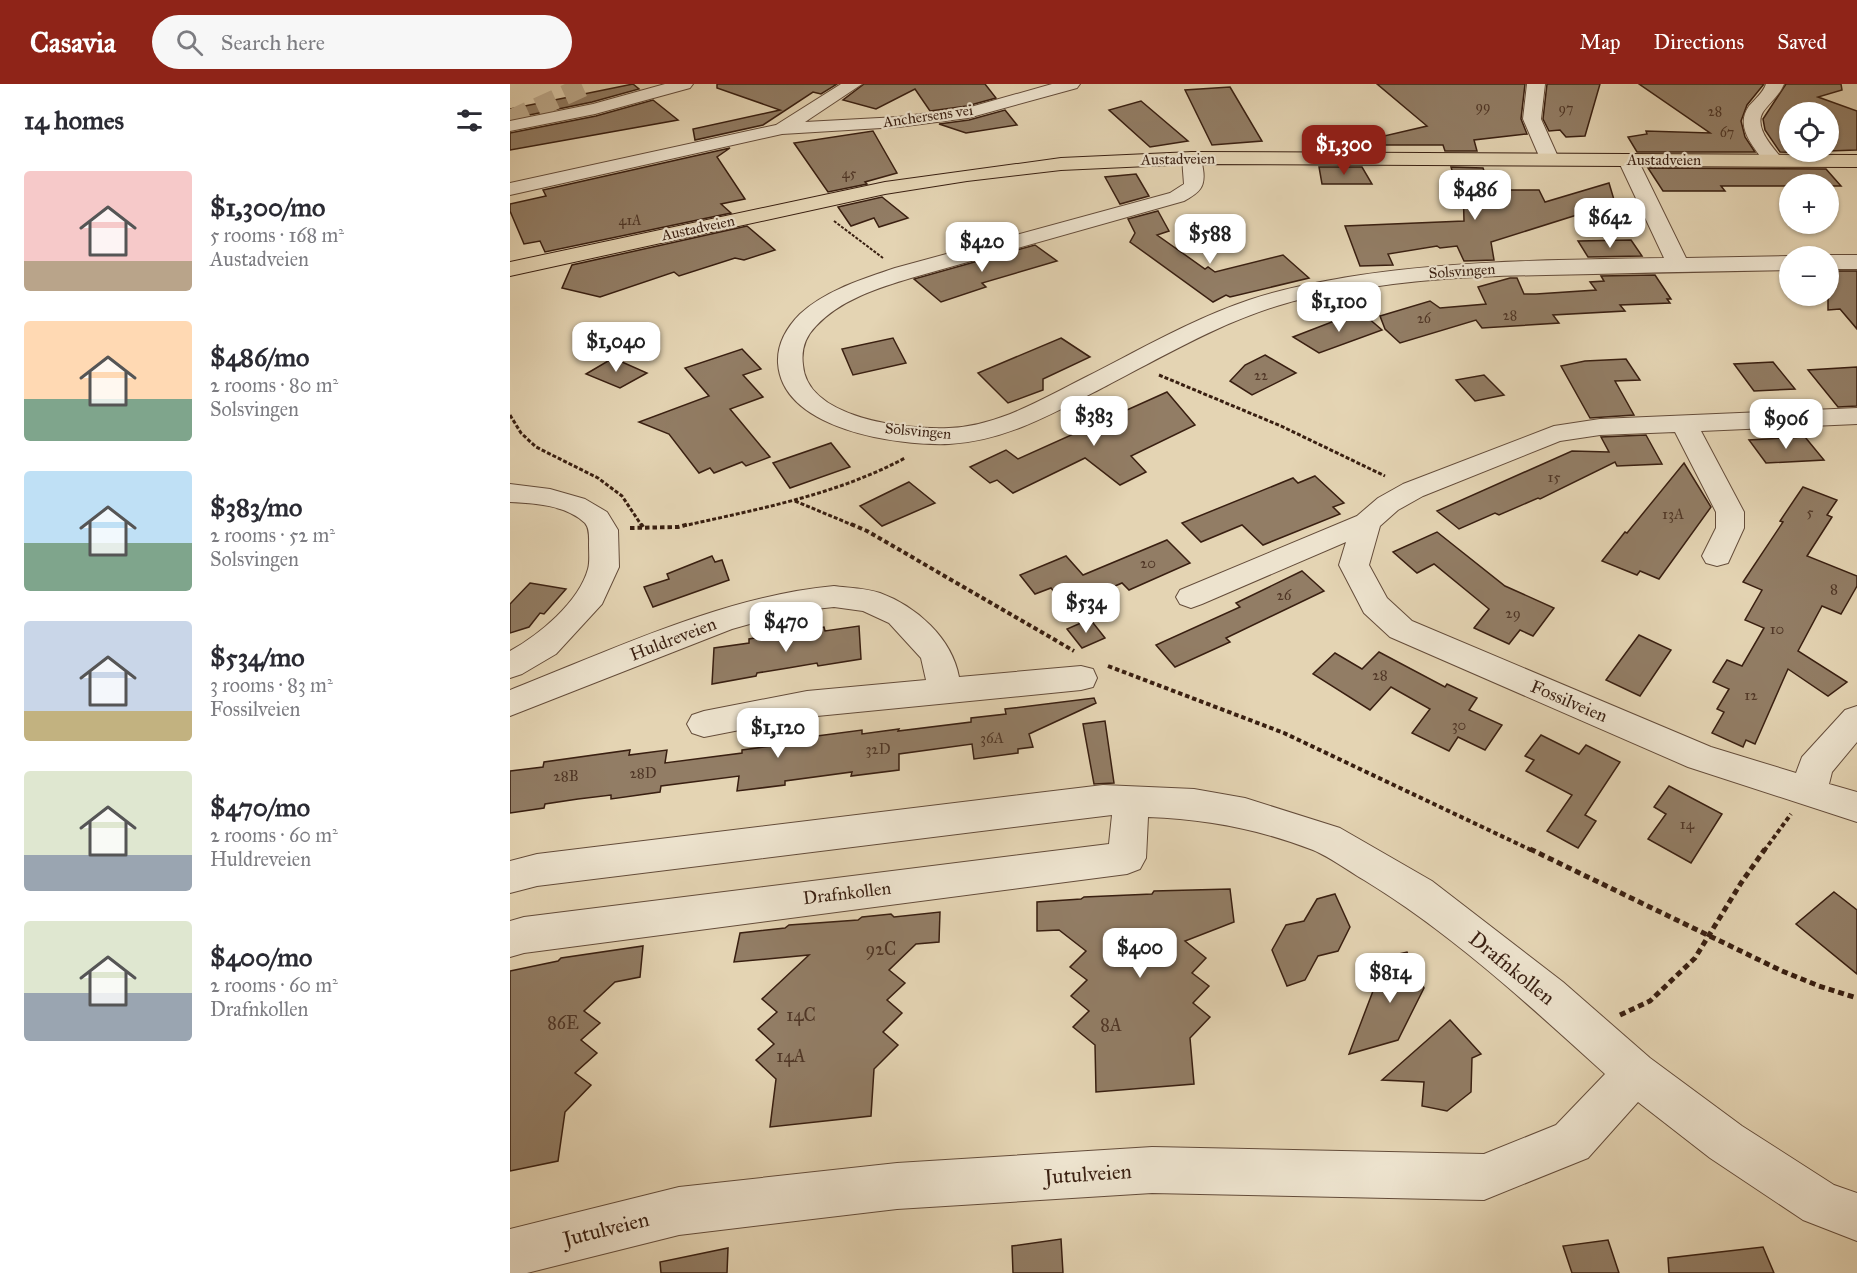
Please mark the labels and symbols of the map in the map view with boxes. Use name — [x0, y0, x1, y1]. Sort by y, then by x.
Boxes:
house number: 99 — [1475, 98, 1491, 115]
house number: 97 — [1559, 100, 1574, 117]
street label: Anchersens vei — [881, 101, 974, 131]
house number: 28 — [1708, 103, 1722, 120]
house number: 67 — [1720, 124, 1734, 141]
pin: $1,300 — [1295, 125, 1393, 176]
street label: Austadveien — [1140, 149, 1215, 169]
street label: Austadveien — [1626, 151, 1701, 169]
house number: 45 — [842, 165, 857, 182]
pin: $486 — [1439, 170, 1511, 221]
pin: $642 — [1574, 198, 1646, 249]
street label: Austadveien — [659, 211, 736, 245]
house number: 41A — [619, 212, 642, 229]
pin: $588 — [1174, 214, 1246, 265]
pin: $420 — [946, 222, 1018, 273]
street label: Solsvingen — [1428, 260, 1496, 282]
pin: $1,100 — [1290, 282, 1388, 333]
house number: 28 — [1503, 307, 1517, 324]
house number: 26 — [1417, 310, 1432, 327]
pin: $1,040 — [567, 322, 665, 373]
house number: 22 — [1254, 367, 1268, 384]
pin: $383 — [1058, 396, 1130, 447]
pin: $906 — [1750, 399, 1822, 450]
street label: Solsvingen — [884, 419, 952, 443]
house number: 15 — [1548, 468, 1560, 486]
house number: 5 — [1807, 503, 1814, 521]
house number: 13A — [1662, 505, 1684, 523]
house number: 20 — [1140, 554, 1156, 572]
house number: 8 — [1830, 580, 1838, 598]
pin: $534 — [1050, 583, 1122, 634]
house number: 26 — [1276, 586, 1293, 604]
pin: $470 — [750, 602, 822, 653]
house number: 29 — [1505, 604, 1521, 622]
street label: Huldreveien — [627, 612, 720, 666]
house number: 10 — [1770, 620, 1784, 638]
house number: 28 — [1372, 666, 1388, 684]
street label: Fossilveien — [1527, 675, 1611, 727]
house number: 12 — [1744, 686, 1758, 704]
pin: $1,120 — [729, 708, 827, 759]
house number: 30 — [1452, 716, 1466, 734]
house number: 36A — [980, 729, 1004, 747]
house number: 32D — [865, 740, 891, 758]
house number: 28D — [629, 764, 657, 782]
house number: 28B — [553, 767, 579, 785]
house number: 14 — [1680, 815, 1695, 833]
street label: Drafnkollen — [802, 877, 893, 909]
street label: Drafnkollen — [1464, 925, 1560, 1011]
pin: $400 — [1104, 928, 1176, 979]
house number: 92C — [866, 938, 896, 960]
pin: $814 — [1354, 953, 1426, 1004]
house number: 14C — [786, 1004, 816, 1026]
house number: 86E — [547, 1012, 579, 1034]
house number: 8A — [1100, 1014, 1122, 1036]
house number: 14A — [776, 1045, 806, 1067]
street label: Jutulveien — [1041, 1158, 1133, 1190]
street label: Jutulveien — [558, 1206, 652, 1253]

